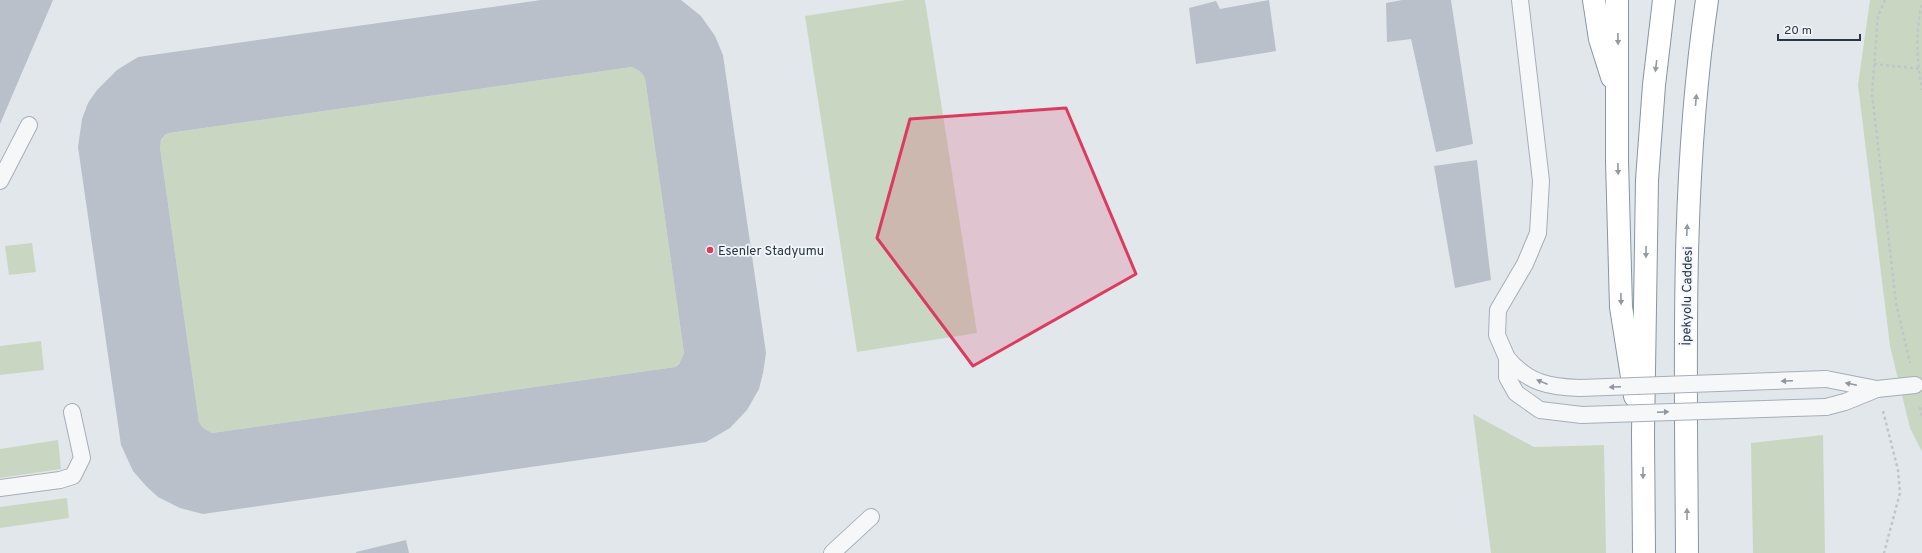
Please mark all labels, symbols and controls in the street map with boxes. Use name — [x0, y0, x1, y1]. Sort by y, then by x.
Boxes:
scale bar — [1778, 16, 1860, 42]
text: 20 m — [1784, 23, 1812, 39]
one-way arrow — [1614, 33, 1621, 45]
one-way arrow — [1653, 60, 1659, 72]
one-way arrow — [1692, 94, 1699, 106]
one-way arrow — [1614, 163, 1621, 175]
one-way arrow — [1684, 224, 1691, 236]
place label: Esenler Stadyumu — [718, 244, 824, 260]
marker: Esenler Stadyumu — [705, 245, 715, 255]
one-way arrow — [1643, 246, 1650, 258]
street label: İpekyolu Caddesi — [1677, 246, 1697, 346]
one-way arrow — [1617, 293, 1624, 305]
one-way arrow — [1781, 377, 1793, 384]
one-way arrow — [1535, 379, 1547, 385]
one-way arrow — [1845, 381, 1857, 387]
one-way arrow — [1608, 384, 1621, 390]
one-way arrow — [1657, 409, 1669, 416]
one-way arrow — [1640, 467, 1646, 480]
one-way arrow — [1684, 507, 1690, 520]

